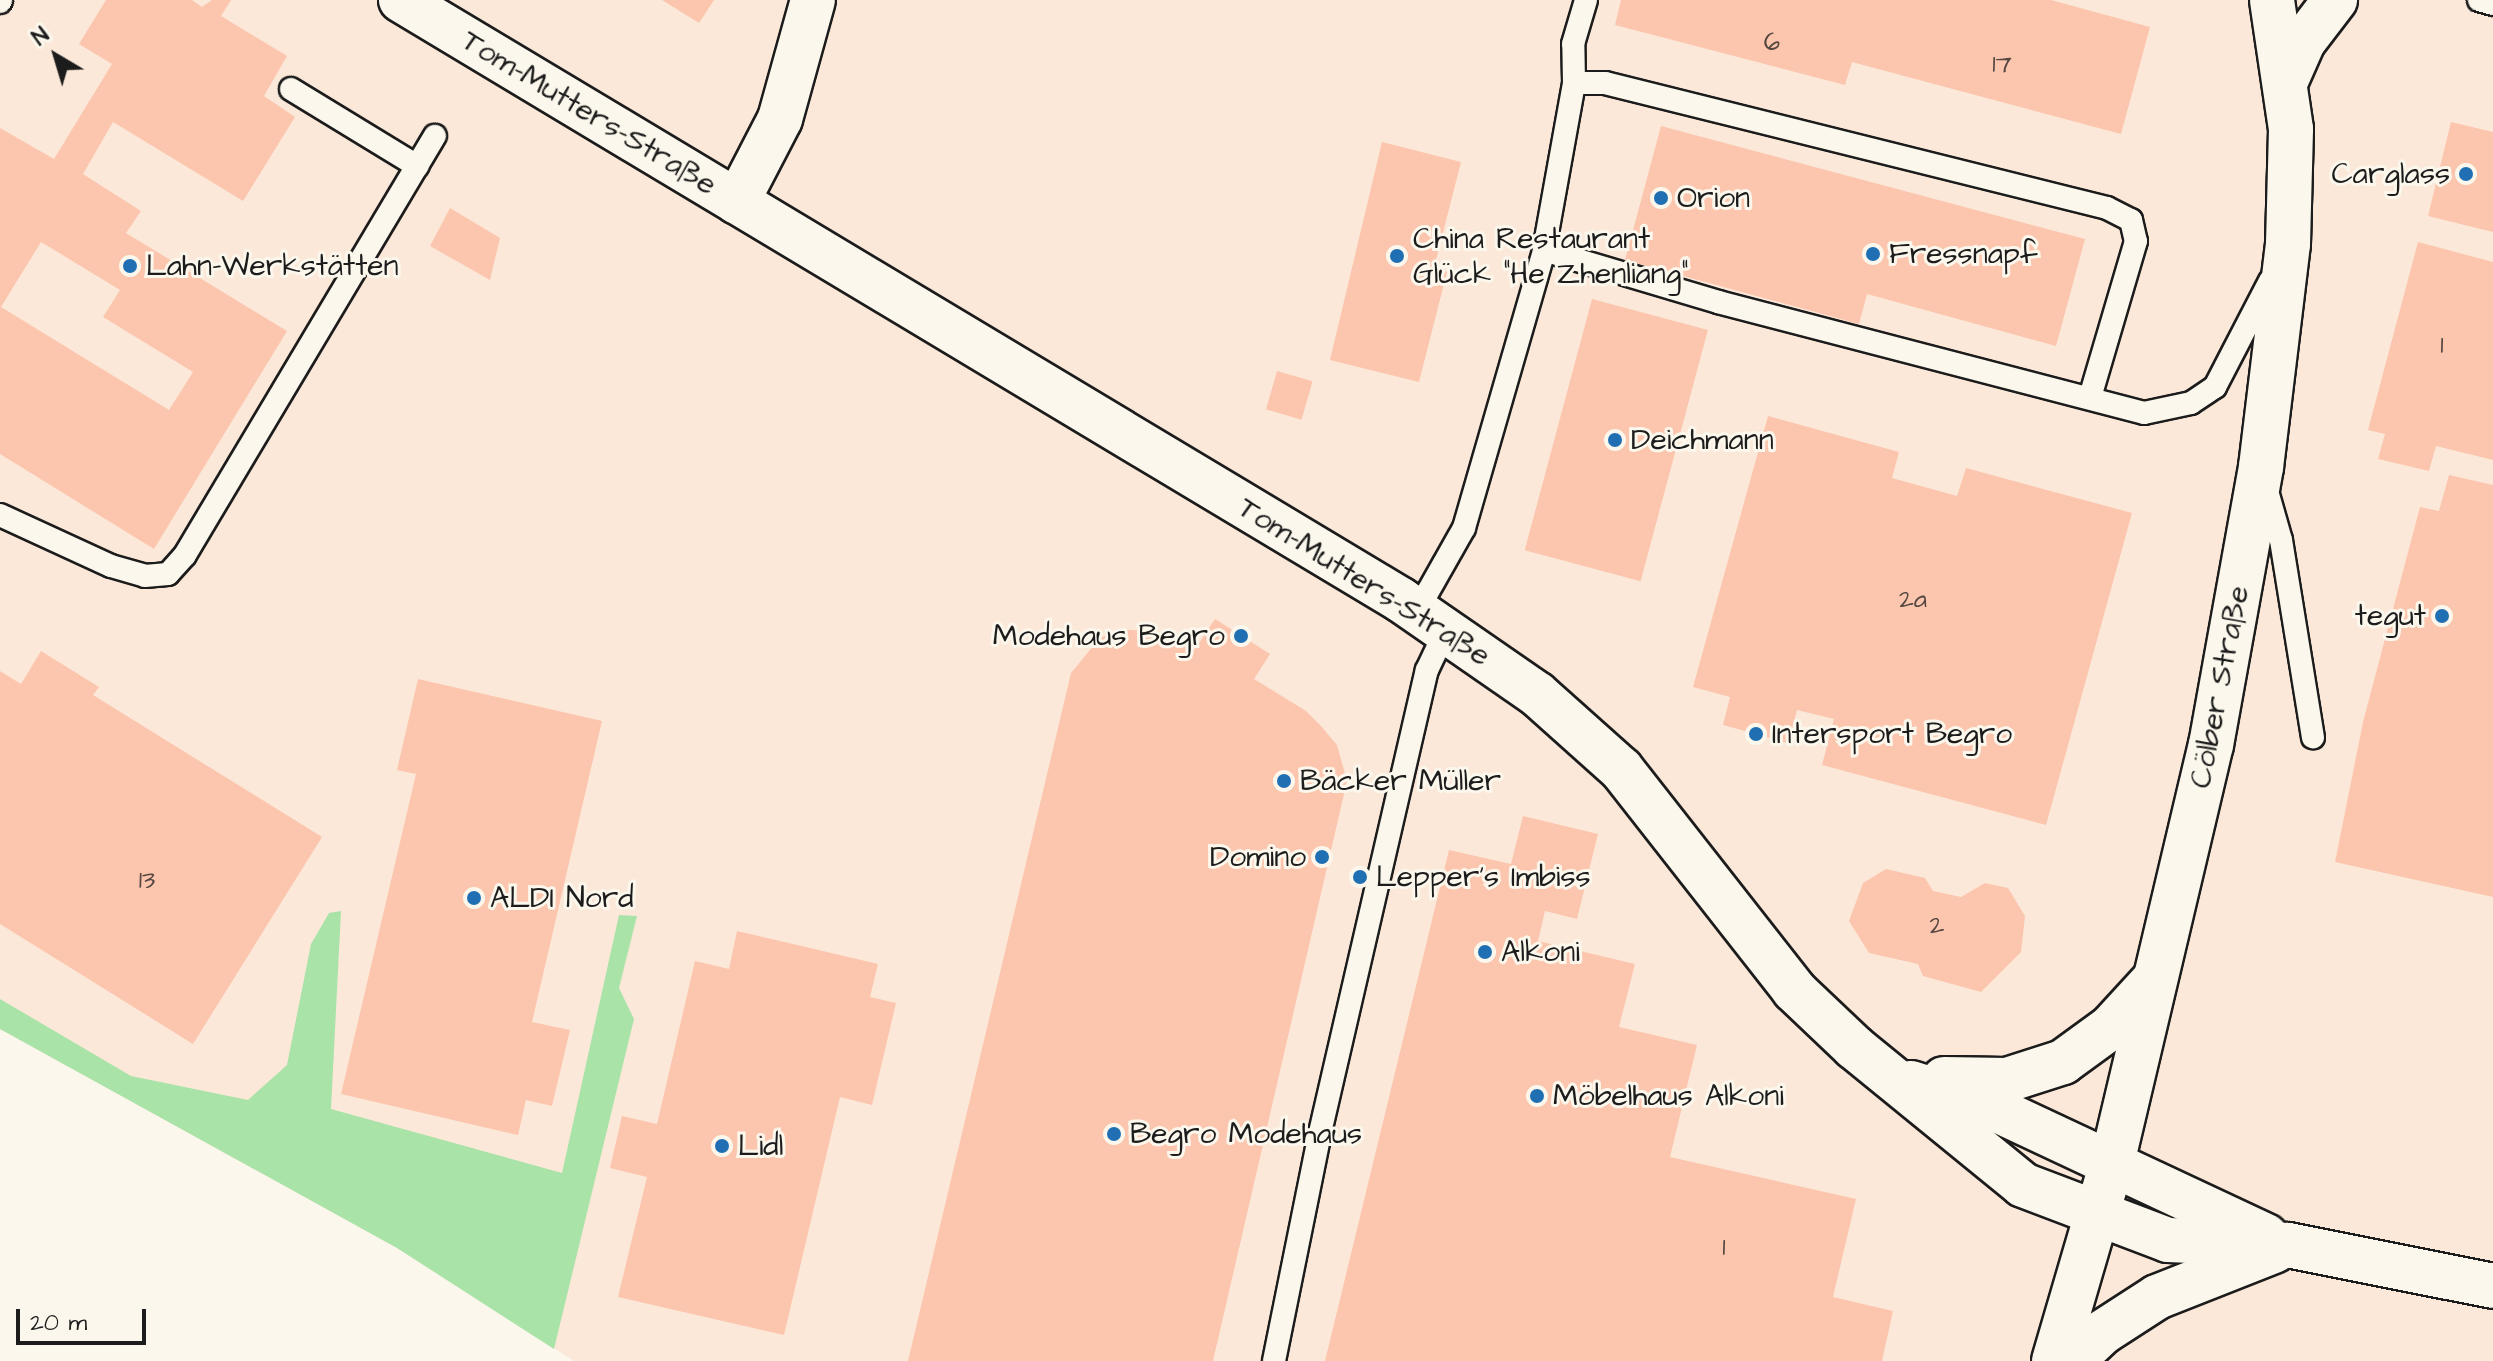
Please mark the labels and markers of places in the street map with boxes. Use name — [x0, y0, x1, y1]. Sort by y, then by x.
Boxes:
place label: Carglass — [2331, 156, 2450, 192]
marker: Carglass — [2457, 165, 2475, 183]
place label: Orion — [1677, 180, 1750, 216]
marker: Orion — [1652, 189, 1670, 207]
place label: China Restaurant Glück "He Zhenliang" — [1413, 221, 1688, 292]
place label: Fressnapf — [1889, 236, 2037, 272]
marker: Fressnapf — [1864, 245, 1882, 263]
marker: China Restaurant Glück "He Zhenliang" — [1388, 247, 1406, 265]
place label: Lahn-Werkstätten — [146, 248, 399, 284]
marker: Lahn-Werkstätten — [121, 257, 139, 275]
place label: Deichmann — [1631, 422, 1774, 458]
marker: Deichmann — [1606, 431, 1624, 449]
place label: tegut — [2355, 598, 2426, 634]
marker: tegut — [2433, 607, 2451, 625]
place label: Modehaus Begro — [993, 618, 1225, 654]
marker: Modehaus Begro — [1232, 627, 1250, 645]
place label: Intersport Begro — [1772, 716, 2012, 752]
marker: Intersport Begro — [1747, 725, 1765, 743]
place label: Bäcker Müller — [1300, 763, 1501, 799]
marker: Bäcker Müller — [1275, 772, 1293, 790]
place label: Domino — [1210, 839, 1306, 875]
marker: Domino — [1313, 848, 1331, 866]
place label: Lepper's Imbiss — [1376, 859, 1591, 895]
marker: Lepper's Imbiss — [1351, 868, 1369, 886]
place label: ALDI Nord — [490, 880, 634, 916]
marker: ALDI Nord — [465, 889, 483, 907]
place label: Alkoni — [1501, 934, 1580, 970]
marker: Alkoni — [1476, 943, 1494, 961]
place label: Möbelhaus Alkoni — [1553, 1078, 1784, 1114]
marker: Möbelhaus Alkoni — [1528, 1087, 1546, 1105]
place label: Begro Modehaus — [1130, 1116, 1362, 1152]
marker: Begro Modehaus — [1105, 1125, 1123, 1143]
place label: Lidl — [738, 1128, 783, 1164]
marker: Lidl — [713, 1137, 731, 1155]

